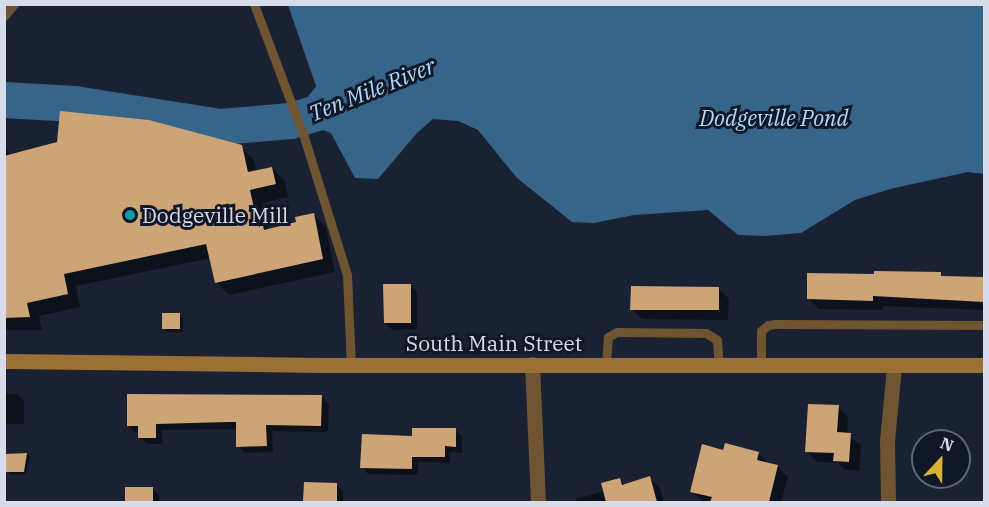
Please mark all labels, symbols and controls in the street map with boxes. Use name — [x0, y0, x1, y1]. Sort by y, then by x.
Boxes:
water label: Ten Mile River — [305, 52, 439, 126]
water label: Dodgeville Pond — [700, 105, 848, 131]
place label: Dodgeville Mill — [142, 202, 288, 228]
marker: Dodgeville Mill — [123, 208, 137, 222]
street label: South Main Street — [406, 330, 582, 356]
north arrow — [911, 429, 971, 489]
text: N — [937, 433, 957, 456]

